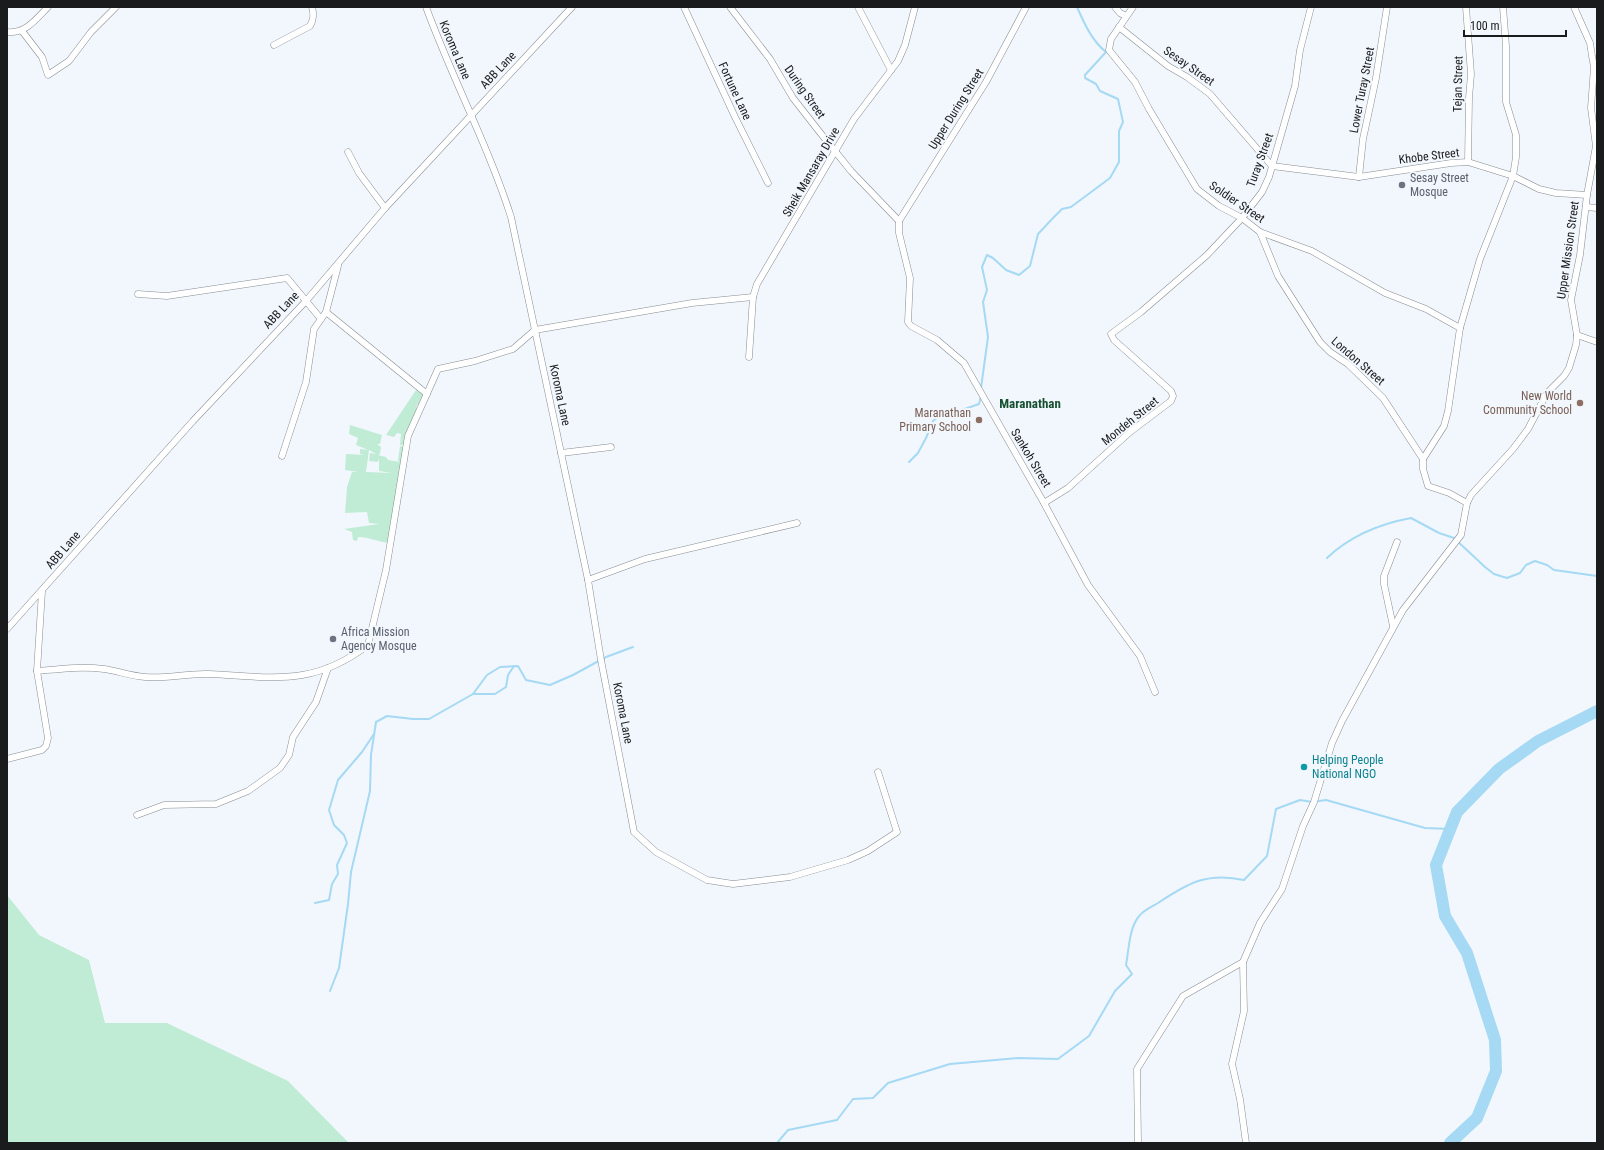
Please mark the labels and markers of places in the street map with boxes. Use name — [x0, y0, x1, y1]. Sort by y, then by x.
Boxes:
place label: Sesay Street Mosque — [1410, 171, 1469, 199]
marker: Sesay Street Mosque — [1397, 180, 1407, 190]
place label: New World Community School — [1483, 389, 1572, 417]
marker: New World Community School — [1575, 398, 1585, 408]
place label: Maranathan Primary School — [899, 406, 971, 434]
marker: Maranathan Primary School — [974, 415, 984, 425]
place label: Africa Mission Agency Mosque — [341, 625, 417, 653]
marker: Africa Mission Agency Mosque — [328, 634, 338, 644]
place label: Helping People National NGO — [1312, 753, 1384, 781]
marker: Helping People National NGO — [1299, 762, 1309, 772]

